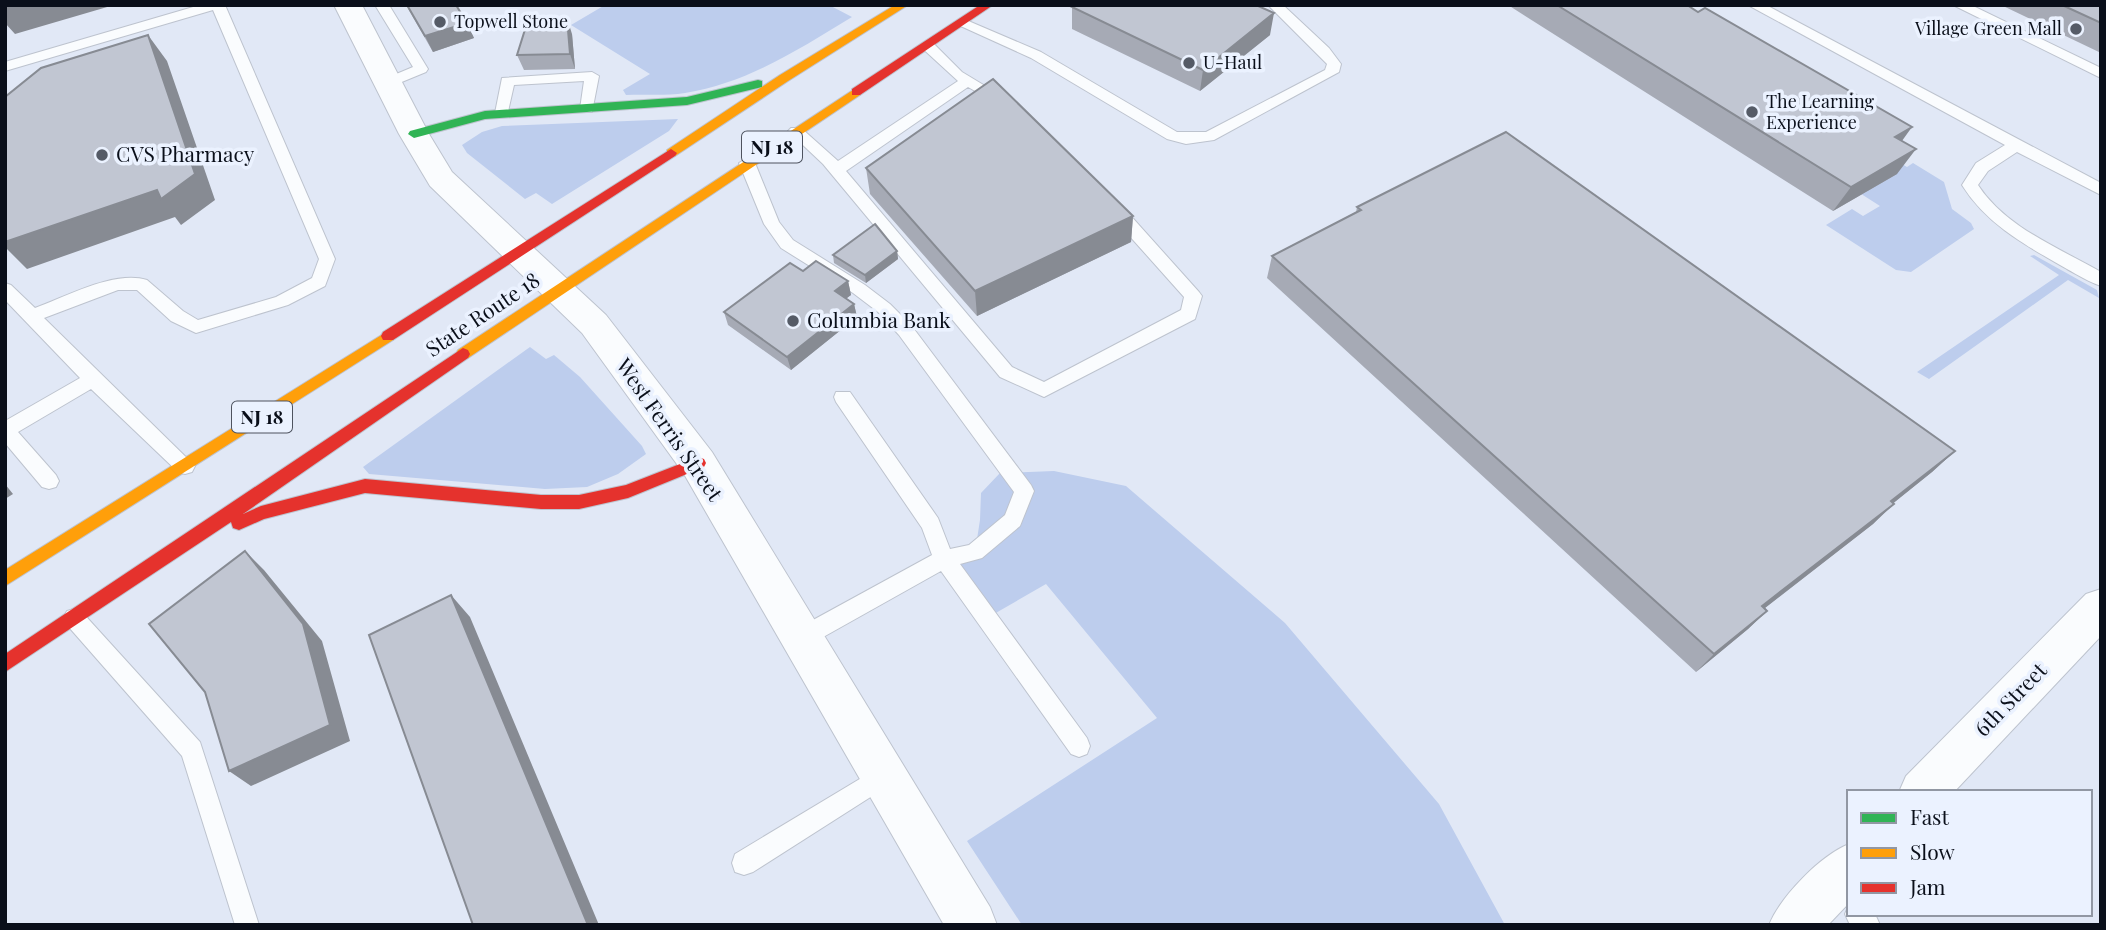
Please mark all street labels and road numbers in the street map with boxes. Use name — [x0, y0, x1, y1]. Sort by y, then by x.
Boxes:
road number: NJ 18 — [742, 132, 802, 162]
street label: State Route 18 — [419, 265, 544, 362]
street label: West Ferris Street — [610, 351, 731, 506]
road number: NJ 18 — [232, 402, 292, 432]
street label: 6th Street — [1967, 655, 2052, 742]

